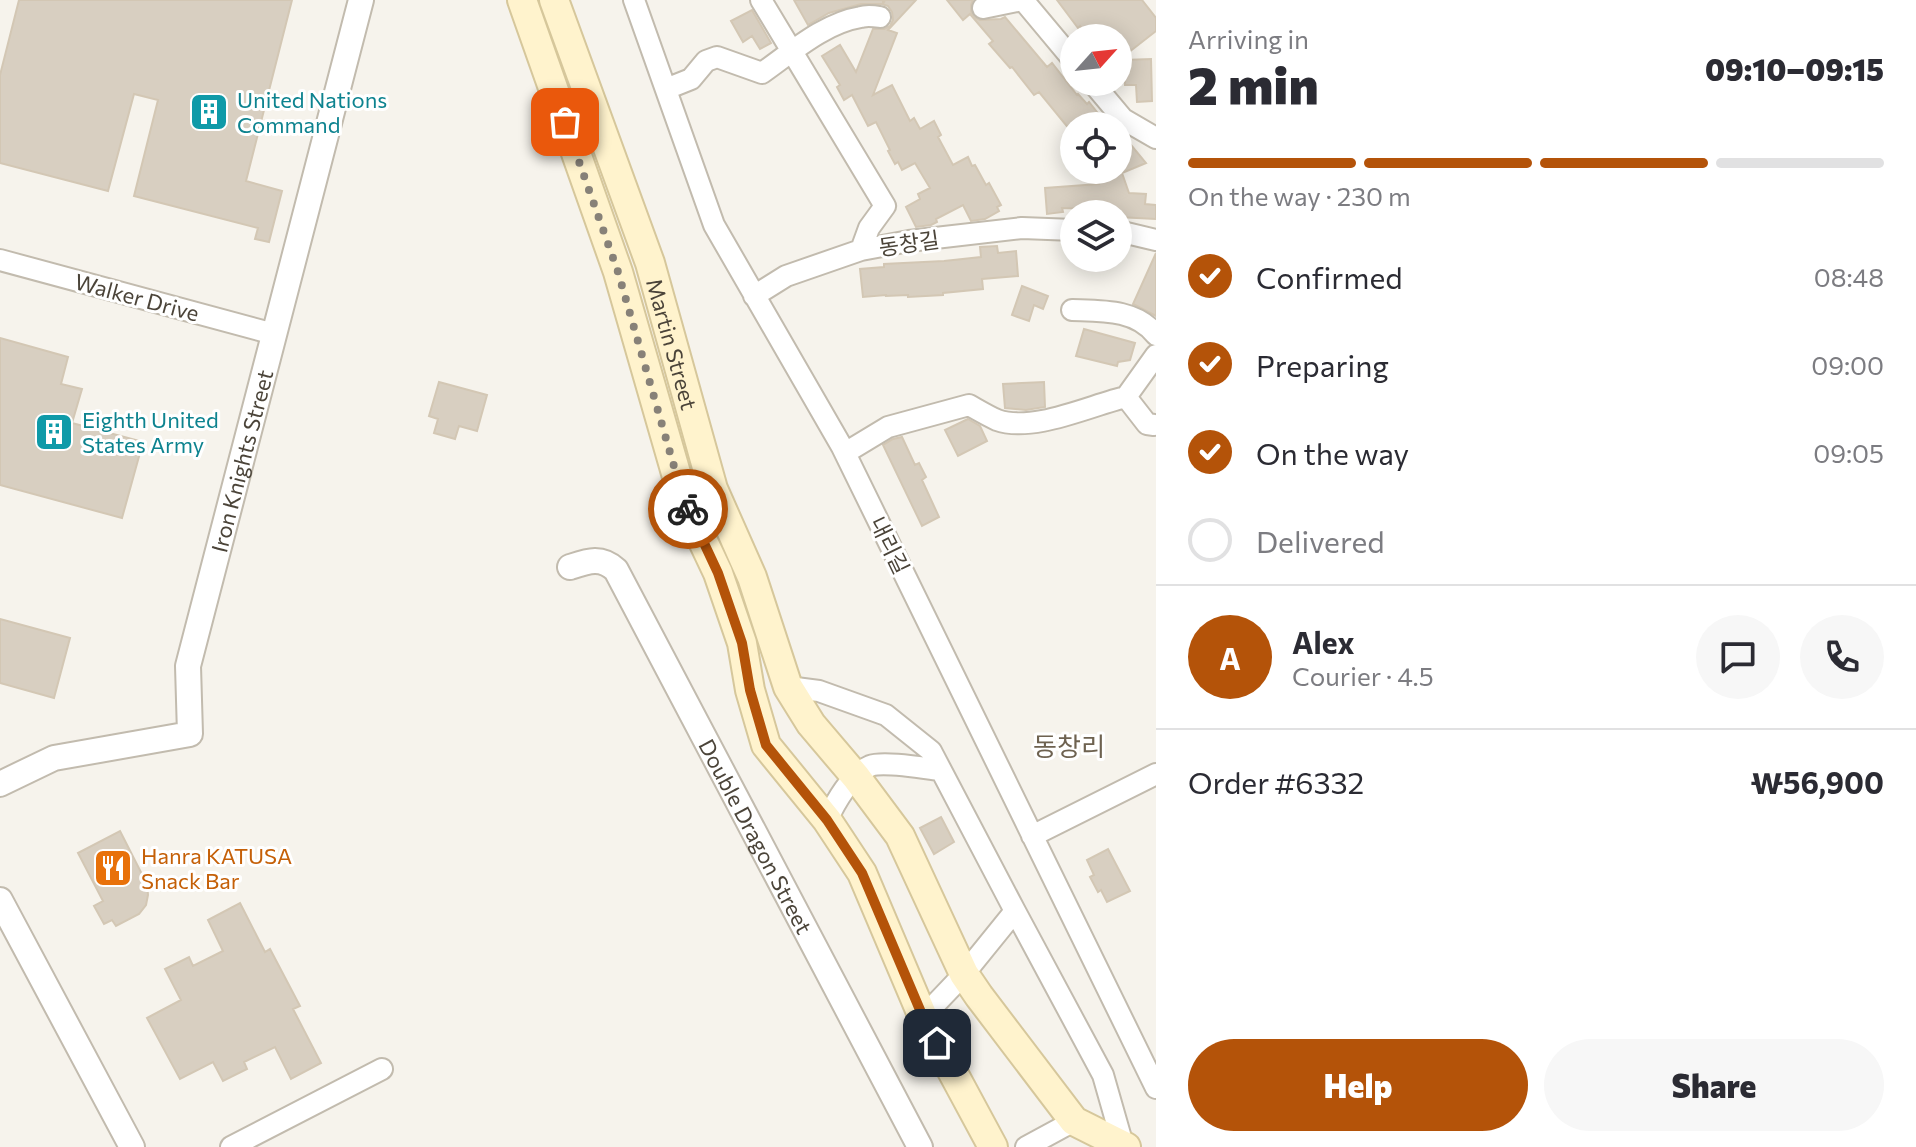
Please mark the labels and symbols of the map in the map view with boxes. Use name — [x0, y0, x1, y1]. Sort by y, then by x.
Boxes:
north arrow — [1060, 24, 1132, 96]
place label: United Nations Command — [237, 86, 387, 138]
pin — [531, 88, 599, 156]
building icon: United Nations Command — [188, 91, 230, 133]
street label: 동창길 — [877, 225, 941, 261]
street label: Walker Drive — [72, 267, 202, 327]
street label: Martin Street — [641, 275, 704, 413]
street label: Iron Knights Street — [205, 367, 278, 555]
place label: Eighth United States Army — [82, 406, 219, 458]
building icon: Eighth United States Army — [33, 411, 75, 453]
courier — [648, 469, 728, 549]
street label: 내리길 — [865, 512, 915, 578]
district label: 동창리 — [1033, 730, 1105, 761]
street label: Double Dragon Street — [694, 734, 819, 938]
place label: Hanra KATUSA Snack Bar — [141, 842, 292, 894]
restaurant icon: Hanra KATUSA Snack Bar — [92, 847, 134, 889]
pin — [903, 1009, 971, 1077]

